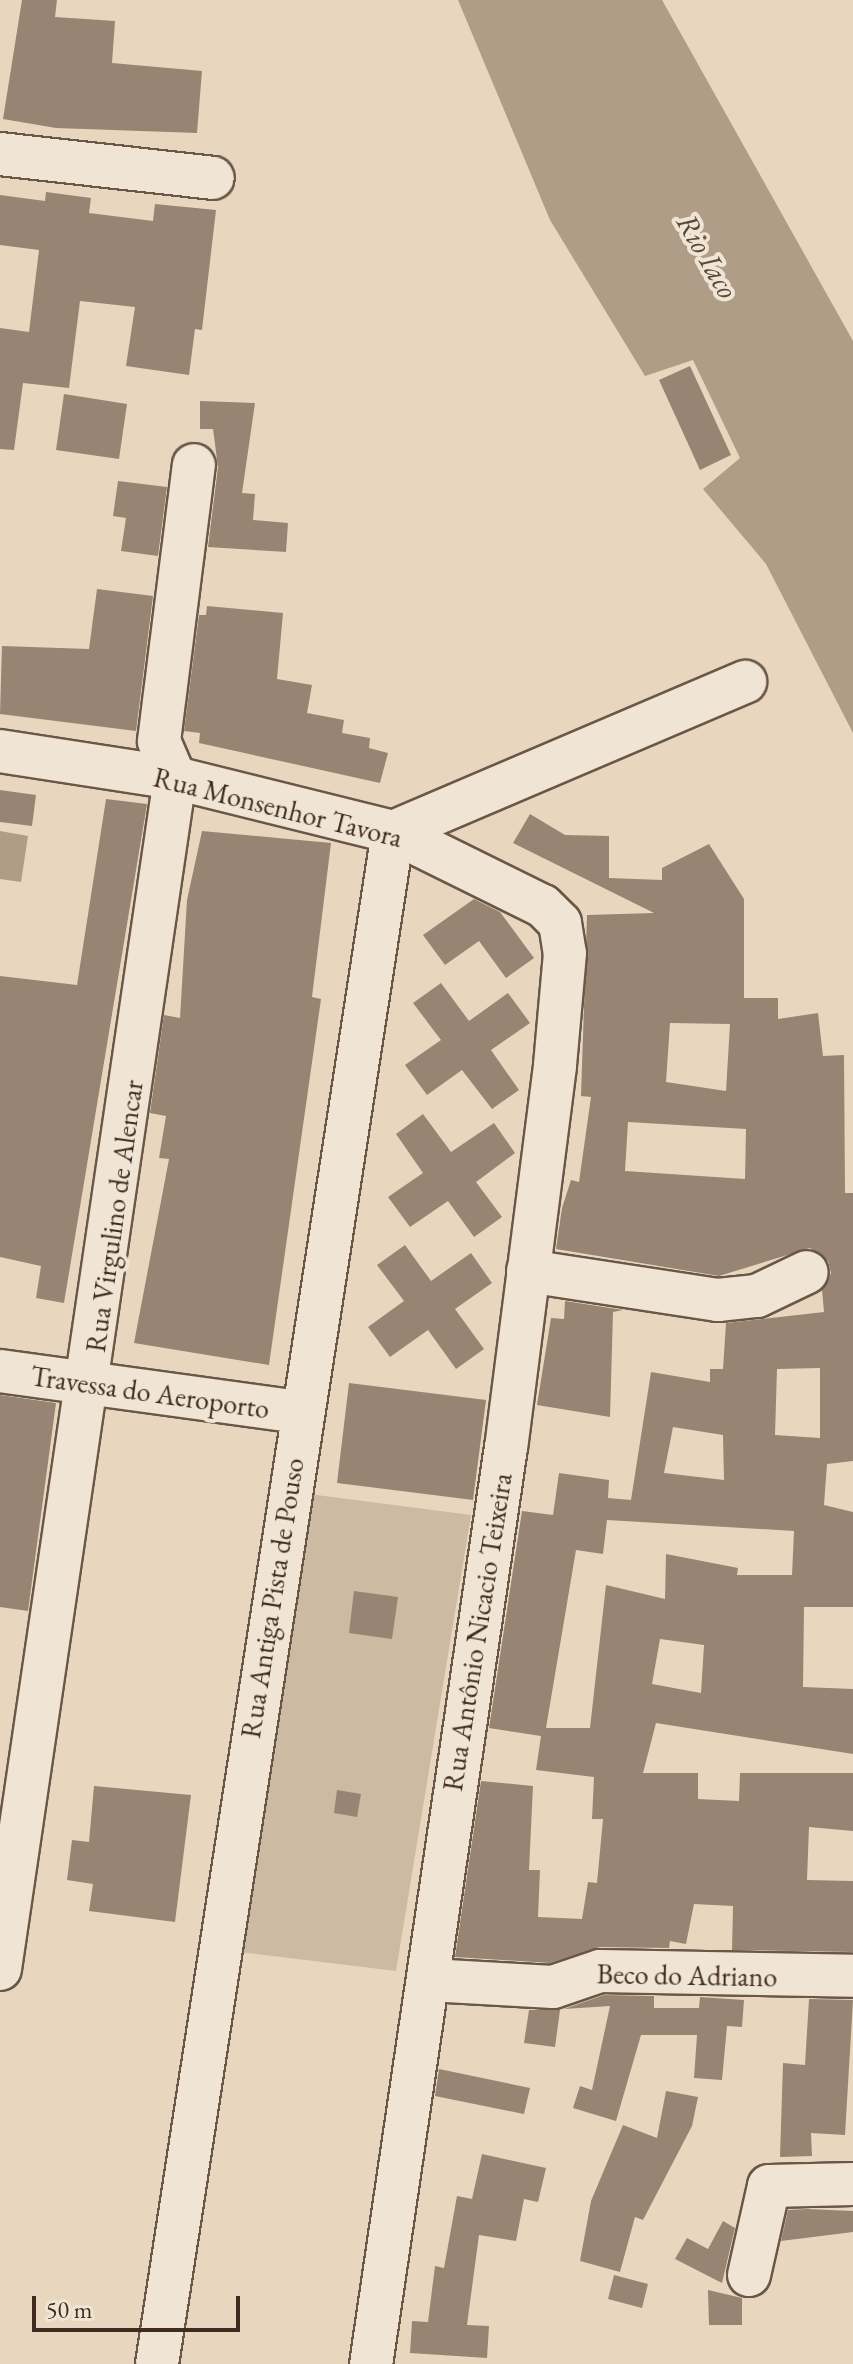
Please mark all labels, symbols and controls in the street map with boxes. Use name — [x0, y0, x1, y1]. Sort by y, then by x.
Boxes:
water label: Rio Iaco — [668, 207, 746, 305]
street label: Rua Monsenhor Tavora — [150, 760, 406, 854]
street label: Rua Virgulino de Alencar — [78, 1078, 150, 1354]
street label: Travessa do Aeroporto — [28, 1359, 272, 1425]
street label: Rua Antiga Pista de Pouso — [233, 1455, 311, 1741]
street label: Rua Antônio Nicacio Teixeira — [435, 1471, 519, 1793]
street label: Beco do Adriano — [596, 1957, 778, 1993]
scale bar — [36, 2280, 244, 2330]
text: 50 m — [46, 2294, 93, 2325]

